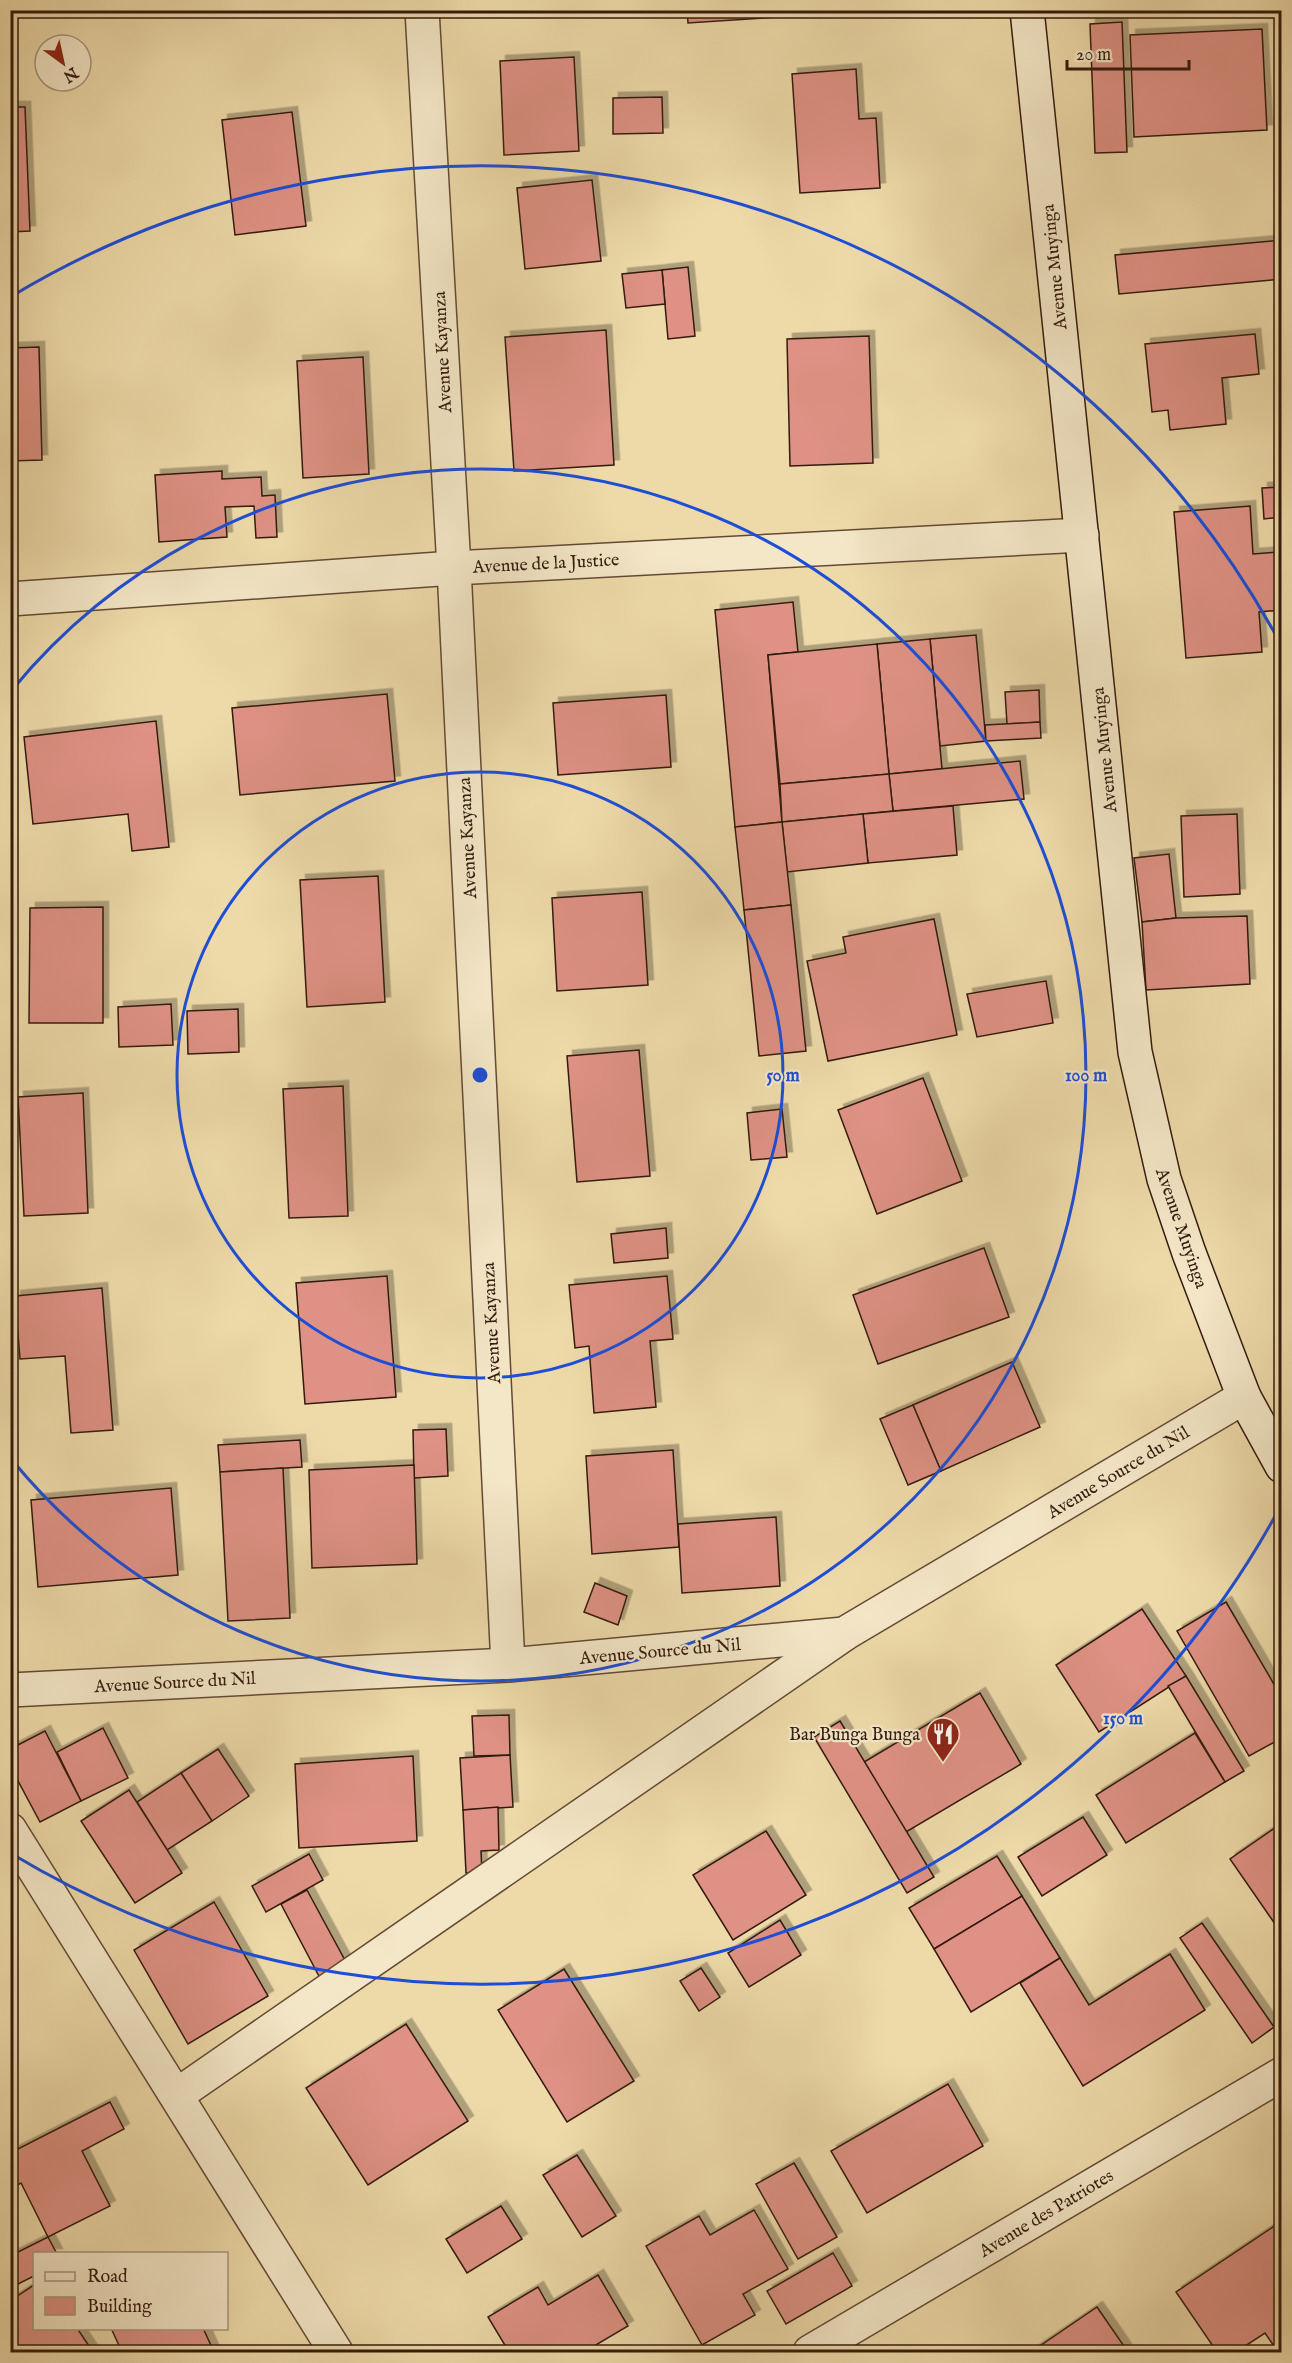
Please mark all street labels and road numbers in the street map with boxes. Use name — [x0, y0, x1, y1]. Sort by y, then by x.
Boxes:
street label: Avenue Muyinga — [1037, 203, 1074, 332]
street label: Avenue Kayanza — [429, 290, 458, 414]
street label: Avenue de la Justice — [471, 549, 620, 580]
street label: Avenue Muyinga — [1087, 686, 1124, 815]
street label: Avenue Kayanza — [454, 776, 483, 900]
street label: Avenue Muyinga — [1149, 1164, 1212, 1292]
street label: Avenue Kayanza — [478, 1261, 507, 1385]
street label: Avenue Source du Nil — [1043, 1422, 1194, 1525]
street label: Avenue Source du Nil — [578, 1634, 742, 1671]
street label: Avenue Source du Nil — [93, 1668, 256, 1699]
street label: Avenue des Patriotes — [974, 2165, 1118, 2264]

